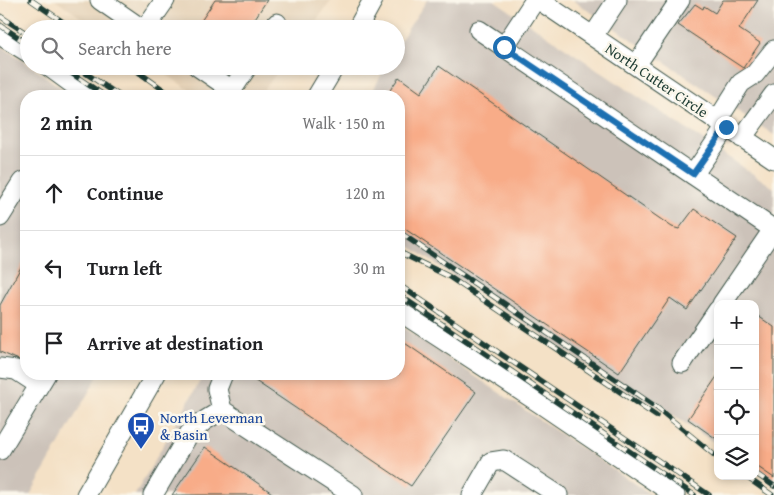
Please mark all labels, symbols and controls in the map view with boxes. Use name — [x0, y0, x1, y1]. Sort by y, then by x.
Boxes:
search box — [20, 20, 405, 75]
icon: search — [38, 34, 66, 62]
text: Search here — [78, 34, 172, 62]
route start — [493, 36, 516, 59]
street label: North Cutter Circle — [601, 38, 713, 122]
text: 2 min — [40, 107, 92, 138]
text: Walk · 150 m — [302, 111, 385, 135]
route end — [715, 116, 738, 139]
icon: ahead — [40, 179, 68, 207]
text: Continue — [87, 179, 164, 207]
text: 120 m — [345, 181, 385, 205]
icon: left — [40, 254, 68, 282]
text: Turn left — [87, 254, 162, 282]
text: 30 m — [353, 256, 385, 280]
map controls — [714, 300, 759, 480]
button: + — [714, 300, 759, 345]
icon: arrive — [40, 329, 68, 357]
text: Arrive at destination — [87, 329, 263, 357]
button: − — [714, 345, 759, 390]
button: locate — [714, 390, 759, 435]
place label: North Leverman & Basin — [160, 407, 264, 445]
bus stop icon: North Leverman & Basin — [126, 411, 156, 450]
button: layers — [714, 435, 759, 480]

